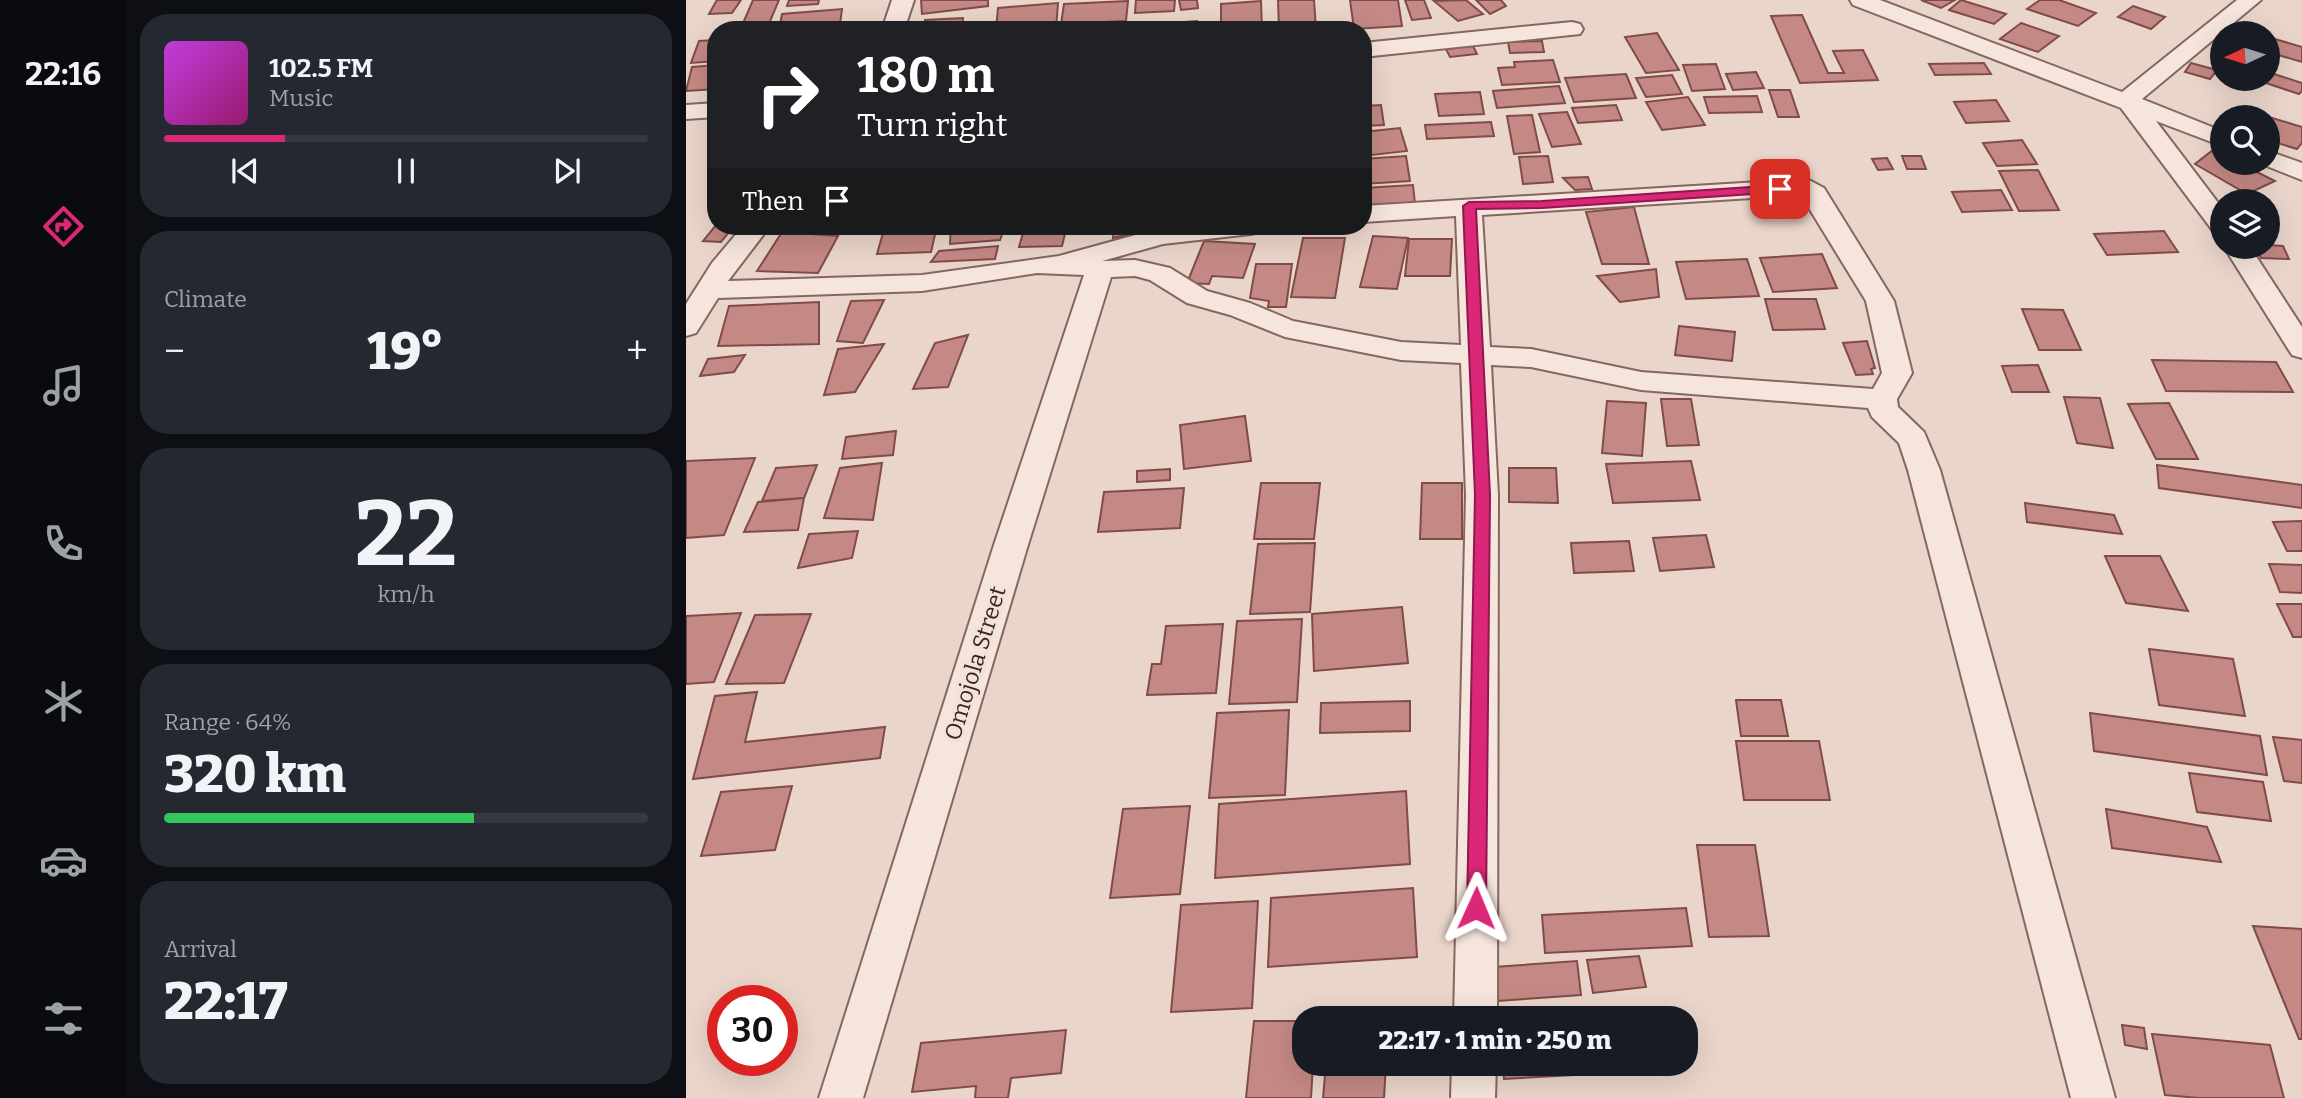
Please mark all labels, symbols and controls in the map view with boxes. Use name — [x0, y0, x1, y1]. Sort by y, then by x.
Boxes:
north arrow — [2210, 21, 2280, 91]
map controls — [2210, 21, 2280, 259]
text: 180 m — [857, 46, 994, 105]
icon: right — [742, 49, 833, 140]
text: 102.5 FM — [269, 53, 373, 84]
text: 22:16 — [25, 55, 101, 93]
text: Music — [269, 84, 333, 112]
button: search — [2210, 105, 2280, 175]
text: Turn right — [857, 106, 1008, 144]
icon: previous — [226, 152, 264, 190]
icon: pause — [387, 152, 425, 190]
icon: next — [548, 152, 586, 190]
pin — [1750, 159, 1810, 219]
icon: arrive — [1761, 170, 1799, 208]
icon: arrive — [818, 182, 856, 220]
text: Then — [742, 186, 804, 217]
button: layers — [2210, 189, 2280, 259]
icon: directions — [39, 202, 88, 251]
text: Climate — [164, 285, 247, 313]
text: 19° — [367, 320, 444, 383]
text: − — [164, 328, 185, 374]
text: + — [626, 328, 648, 374]
icon: music — [39, 361, 88, 410]
text: 22 — [355, 480, 457, 589]
icon: phone — [39, 519, 88, 568]
text: km/h — [378, 580, 434, 608]
street label: Omojola Street — [938, 583, 1012, 743]
icon: climate — [39, 677, 88, 726]
text: Range · 64% — [164, 708, 292, 736]
text: 320 km — [164, 743, 346, 806]
icon: car — [39, 836, 88, 885]
position arrow — [1439, 871, 1513, 945]
text: Arrival — [164, 935, 237, 963]
text: 22:17 — [164, 970, 288, 1033]
speed limit sign: 30 — [707, 985, 798, 1076]
icon: filters — [39, 994, 88, 1043]
text: 22:17 · 1 min · 250 m — [1378, 1025, 1612, 1056]

